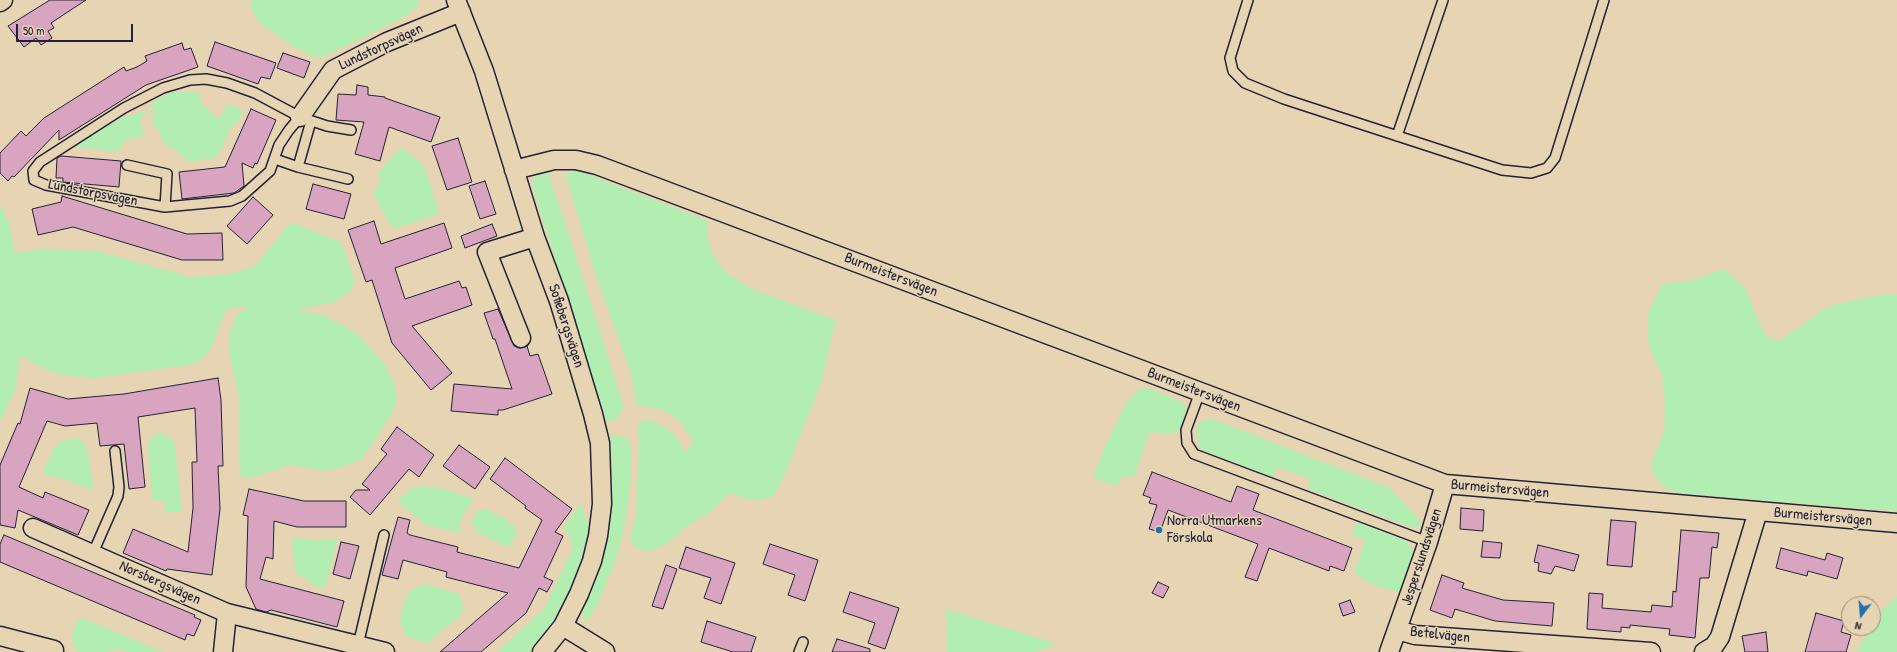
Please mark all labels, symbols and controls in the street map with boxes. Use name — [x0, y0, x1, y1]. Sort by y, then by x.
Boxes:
scale bar — [18, 16, 135, 42]
street label: Lundstorpsvägen — [336, 20, 426, 74]
text: 50 m — [23, 22, 44, 39]
street label: Lundstorpsvägen — [47, 176, 139, 210]
street label: Burmeistersvägen — [842, 249, 940, 301]
street label: Sofiebergsvägen — [544, 282, 588, 370]
street label: Burmeistersvägen — [1145, 364, 1243, 416]
street label: Burmeistersvägen — [1450, 476, 1550, 502]
street label: Burmeistersvägen — [1773, 504, 1873, 530]
street label: Jesperslundsvägen — [1398, 506, 1446, 608]
place label: Norra Utmarkens Förskola — [1167, 512, 1262, 547]
marker: Norra Utmarkens Förskola — [1154, 525, 1164, 535]
street label: Norsbergsvägen — [116, 557, 204, 609]
north arrow — [1841, 596, 1881, 636]
text: N — [1853, 619, 1863, 634]
street label: Betelvägen — [1409, 623, 1471, 647]

